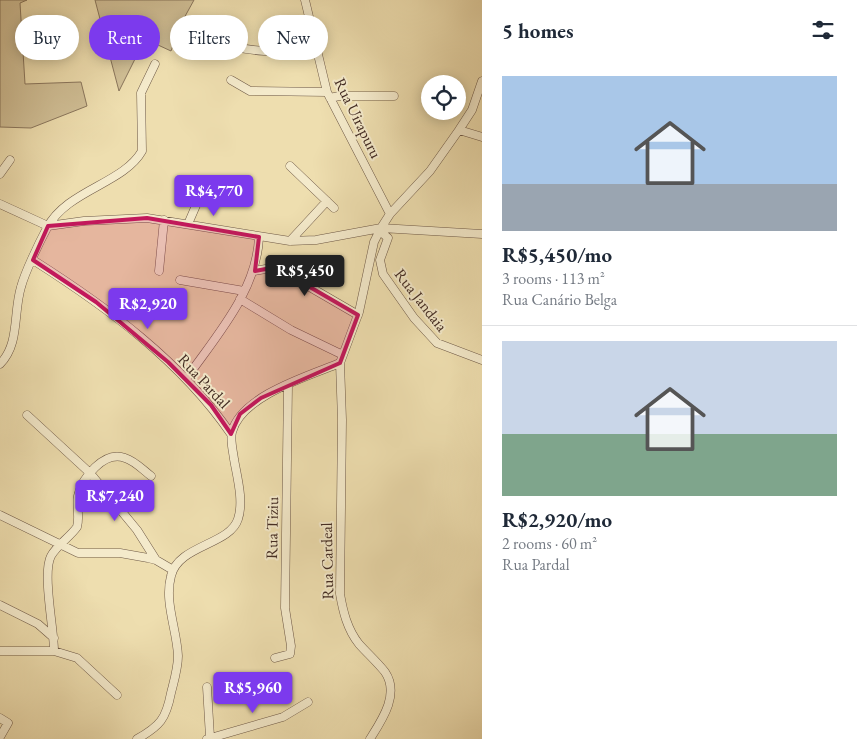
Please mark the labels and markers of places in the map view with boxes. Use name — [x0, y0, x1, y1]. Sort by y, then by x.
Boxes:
pin: R$4,770 — [168, 174, 260, 217]
pin: R$5,450 — [259, 254, 351, 297]
pin: R$2,920 — [102, 288, 194, 330]
pin: R$7,240 — [69, 480, 161, 522]
pin: R$5,960 — [207, 672, 299, 714]

